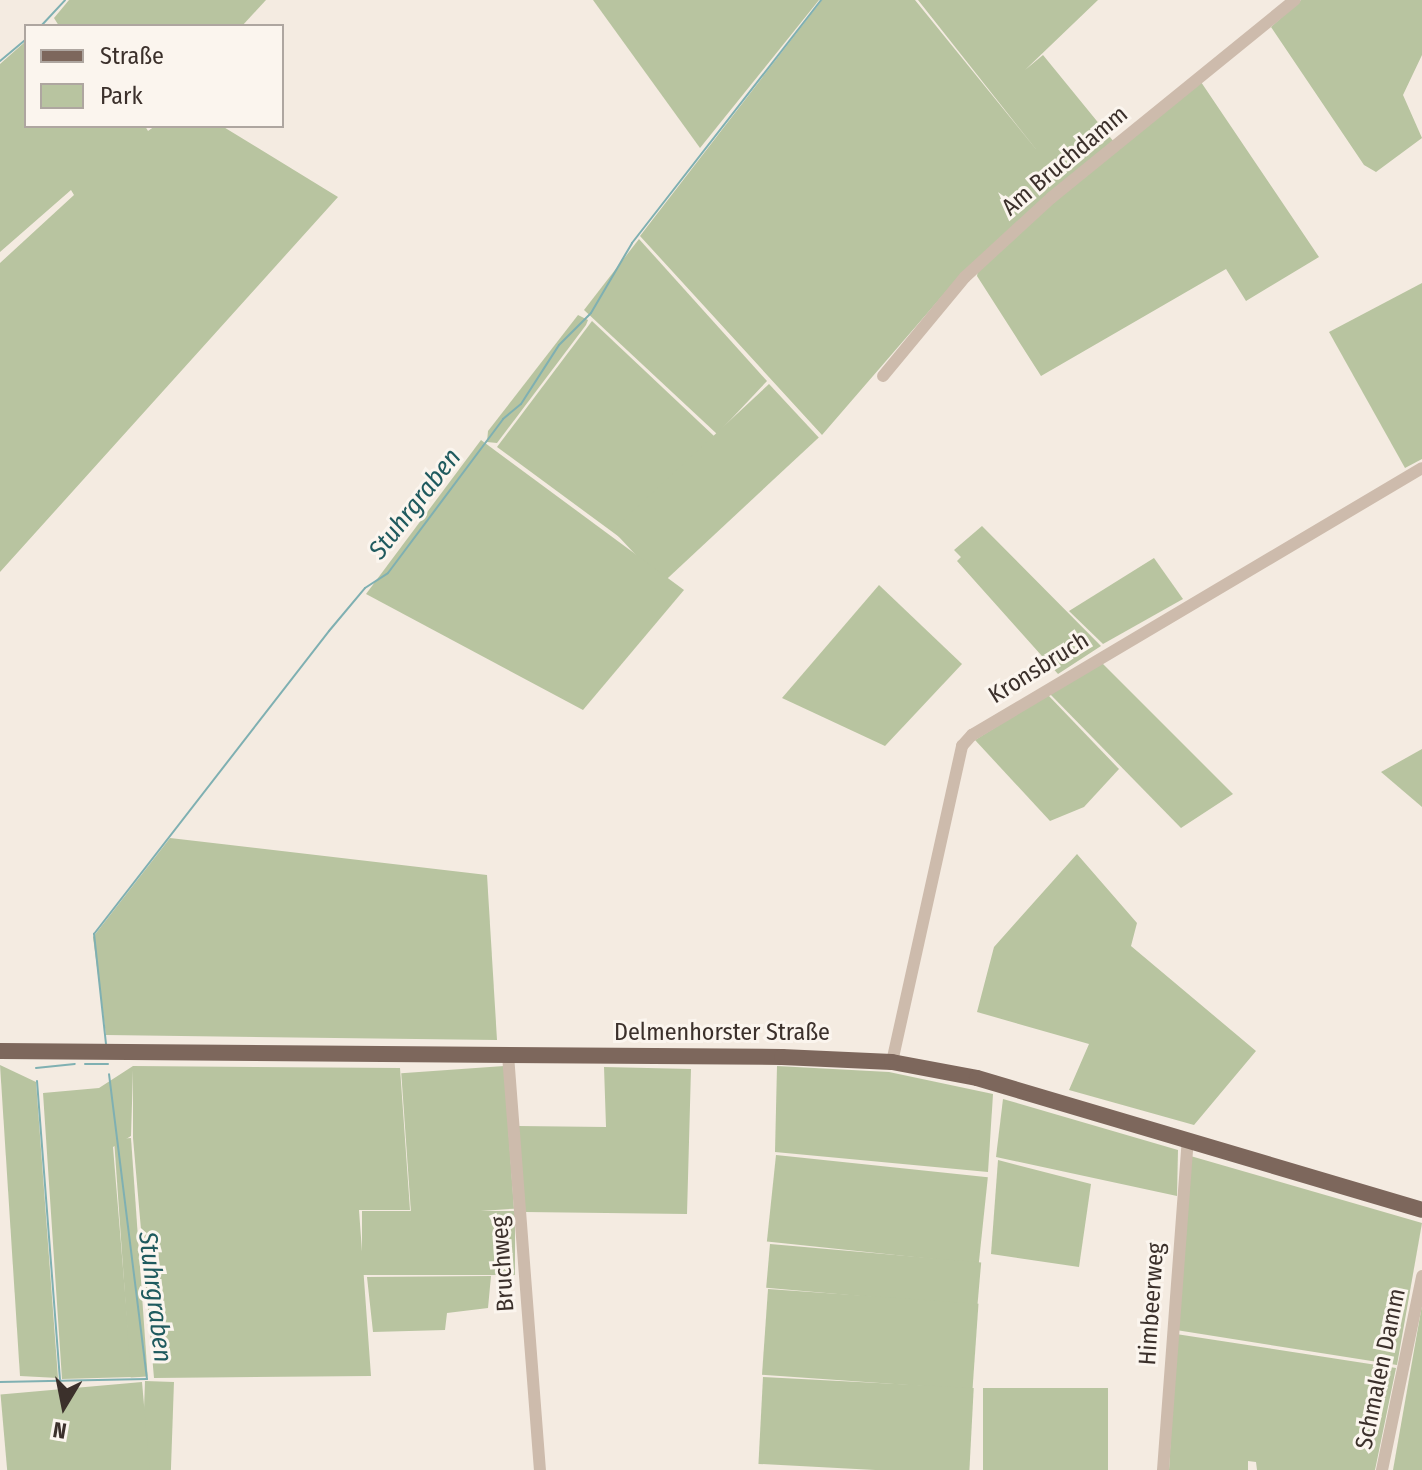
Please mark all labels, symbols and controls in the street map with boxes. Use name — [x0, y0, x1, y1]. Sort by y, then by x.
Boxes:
legend — [24, 24, 284, 128]
text: Straße — [100, 42, 164, 70]
text: Park — [100, 82, 143, 110]
street label: Am Bruchdamm — [996, 100, 1134, 222]
water label: Stuhrgraben — [362, 443, 468, 565]
street label: Kronsbruch — [984, 626, 1094, 710]
street label: Delmenhorster Straße — [614, 1019, 830, 1047]
street label: Bruchweg — [485, 1215, 521, 1313]
water label: Stuhrgraben — [132, 1230, 178, 1364]
street label: Himbeerweg — [1133, 1242, 1171, 1366]
street label: Schmalen Damm — [1350, 1286, 1412, 1452]
north arrow — [24, 1366, 104, 1446]
text: N — [51, 1416, 69, 1445]

